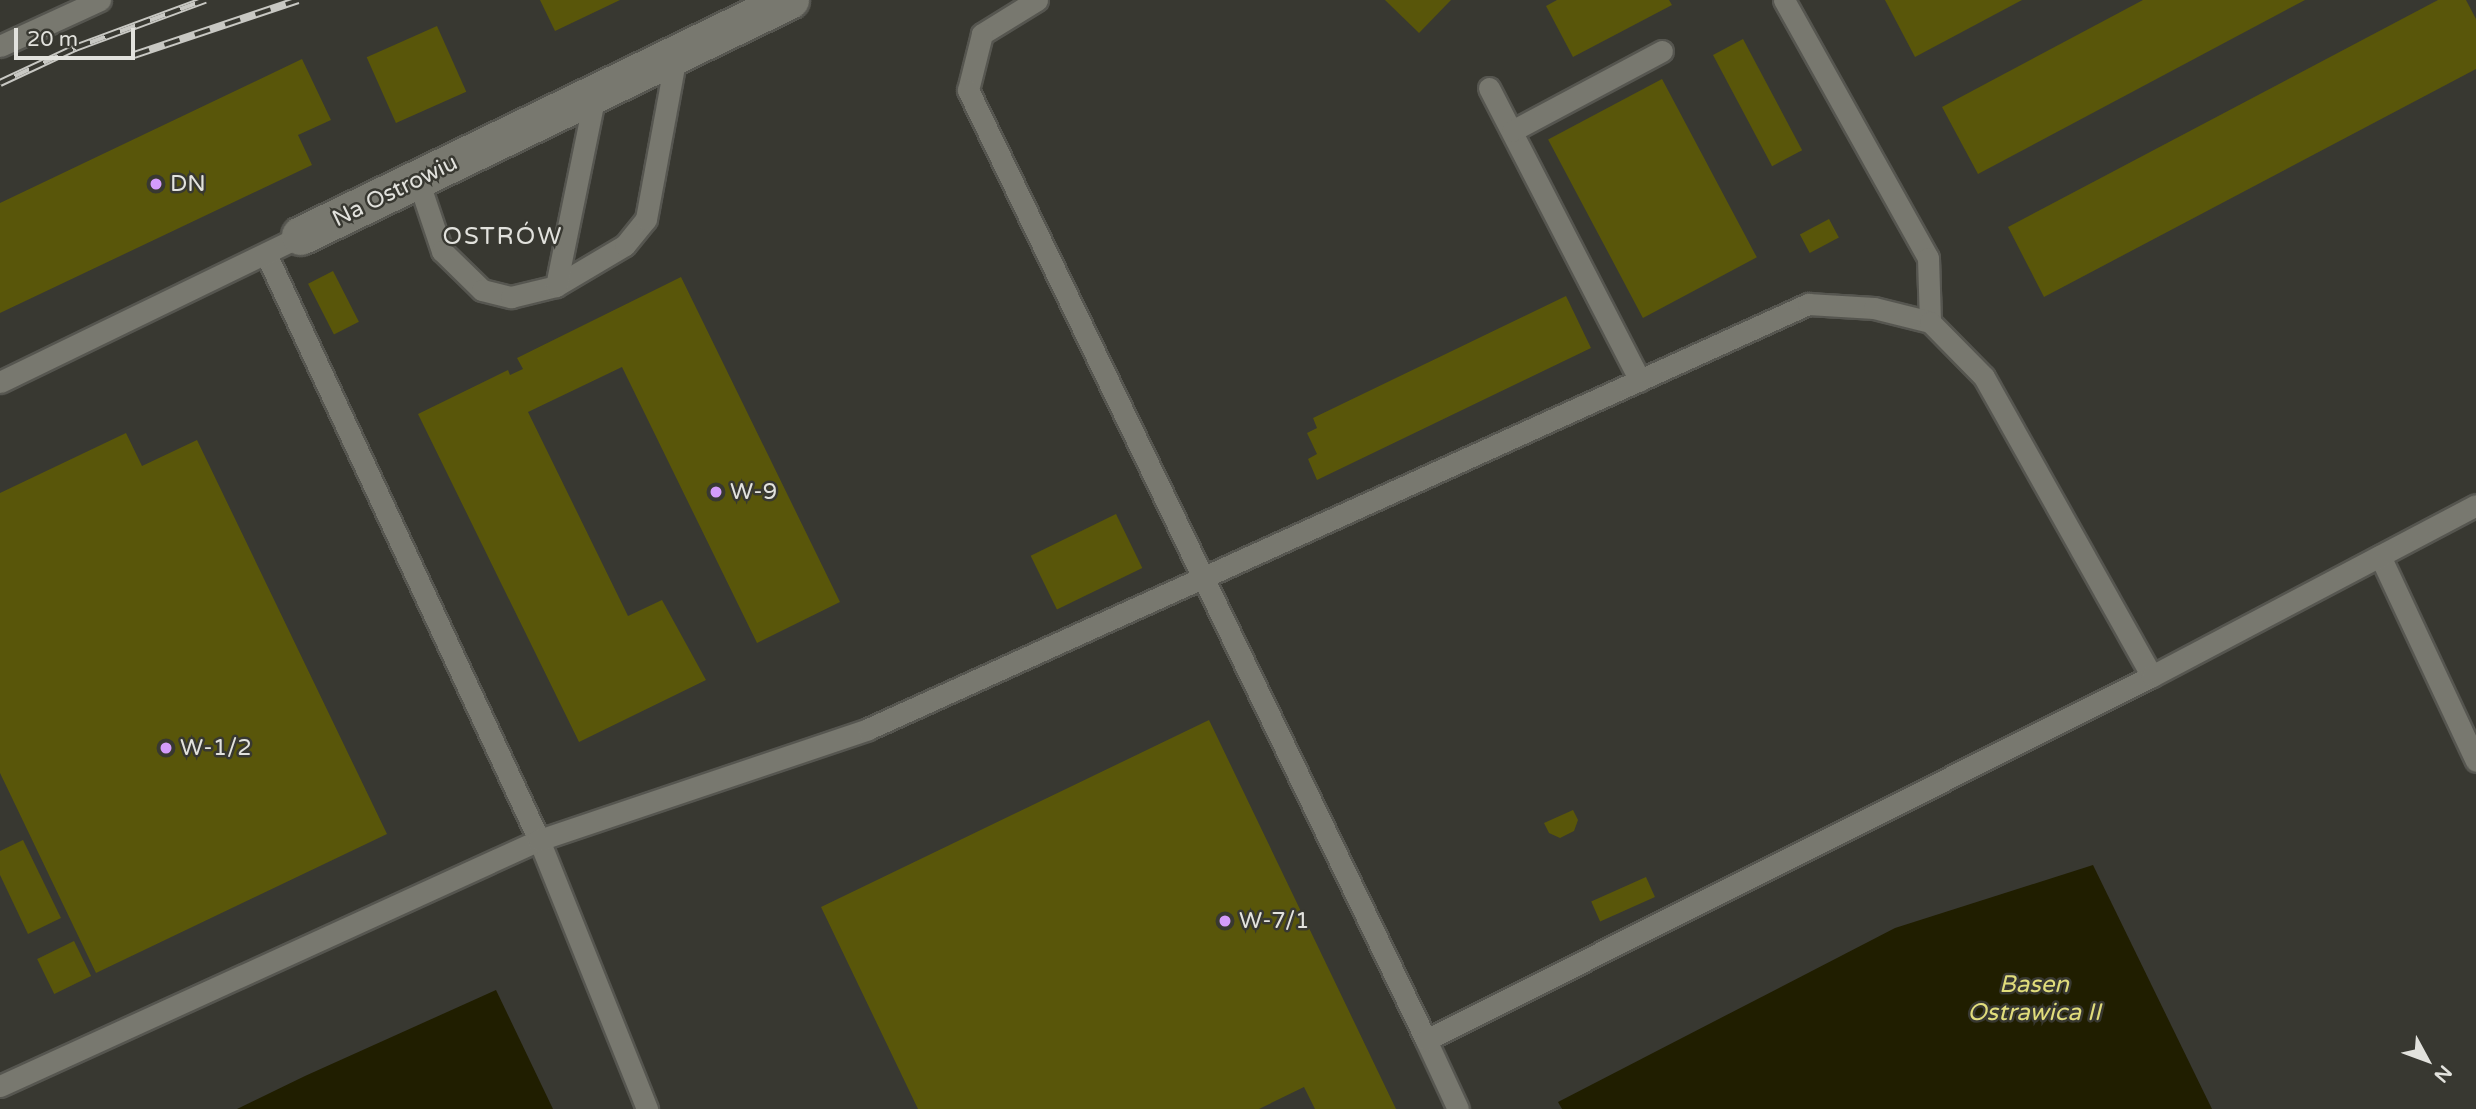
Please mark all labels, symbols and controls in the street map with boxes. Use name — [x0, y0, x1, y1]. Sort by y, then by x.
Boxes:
scale bar — [18, 14, 138, 58]
text: 20 m — [27, 27, 78, 52]
street label: Na Ostrowiu — [328, 149, 462, 233]
place label: DN — [170, 170, 206, 198]
marker: DN — [148, 176, 164, 192]
district label: OSTRÓW — [443, 223, 563, 251]
place label: W-9 — [730, 478, 777, 506]
marker: W-9 — [708, 484, 724, 500]
place label: W-1/2 — [180, 734, 252, 762]
marker: W-1/2 — [158, 740, 174, 756]
place label: W-7/1 — [1239, 907, 1310, 935]
marker: W-7/1 — [1217, 913, 1233, 929]
water label: Basen Ostrawica II — [1967, 971, 2101, 1027]
north arrow — [2392, 1025, 2462, 1095]
text: N — [2430, 1061, 2456, 1087]

